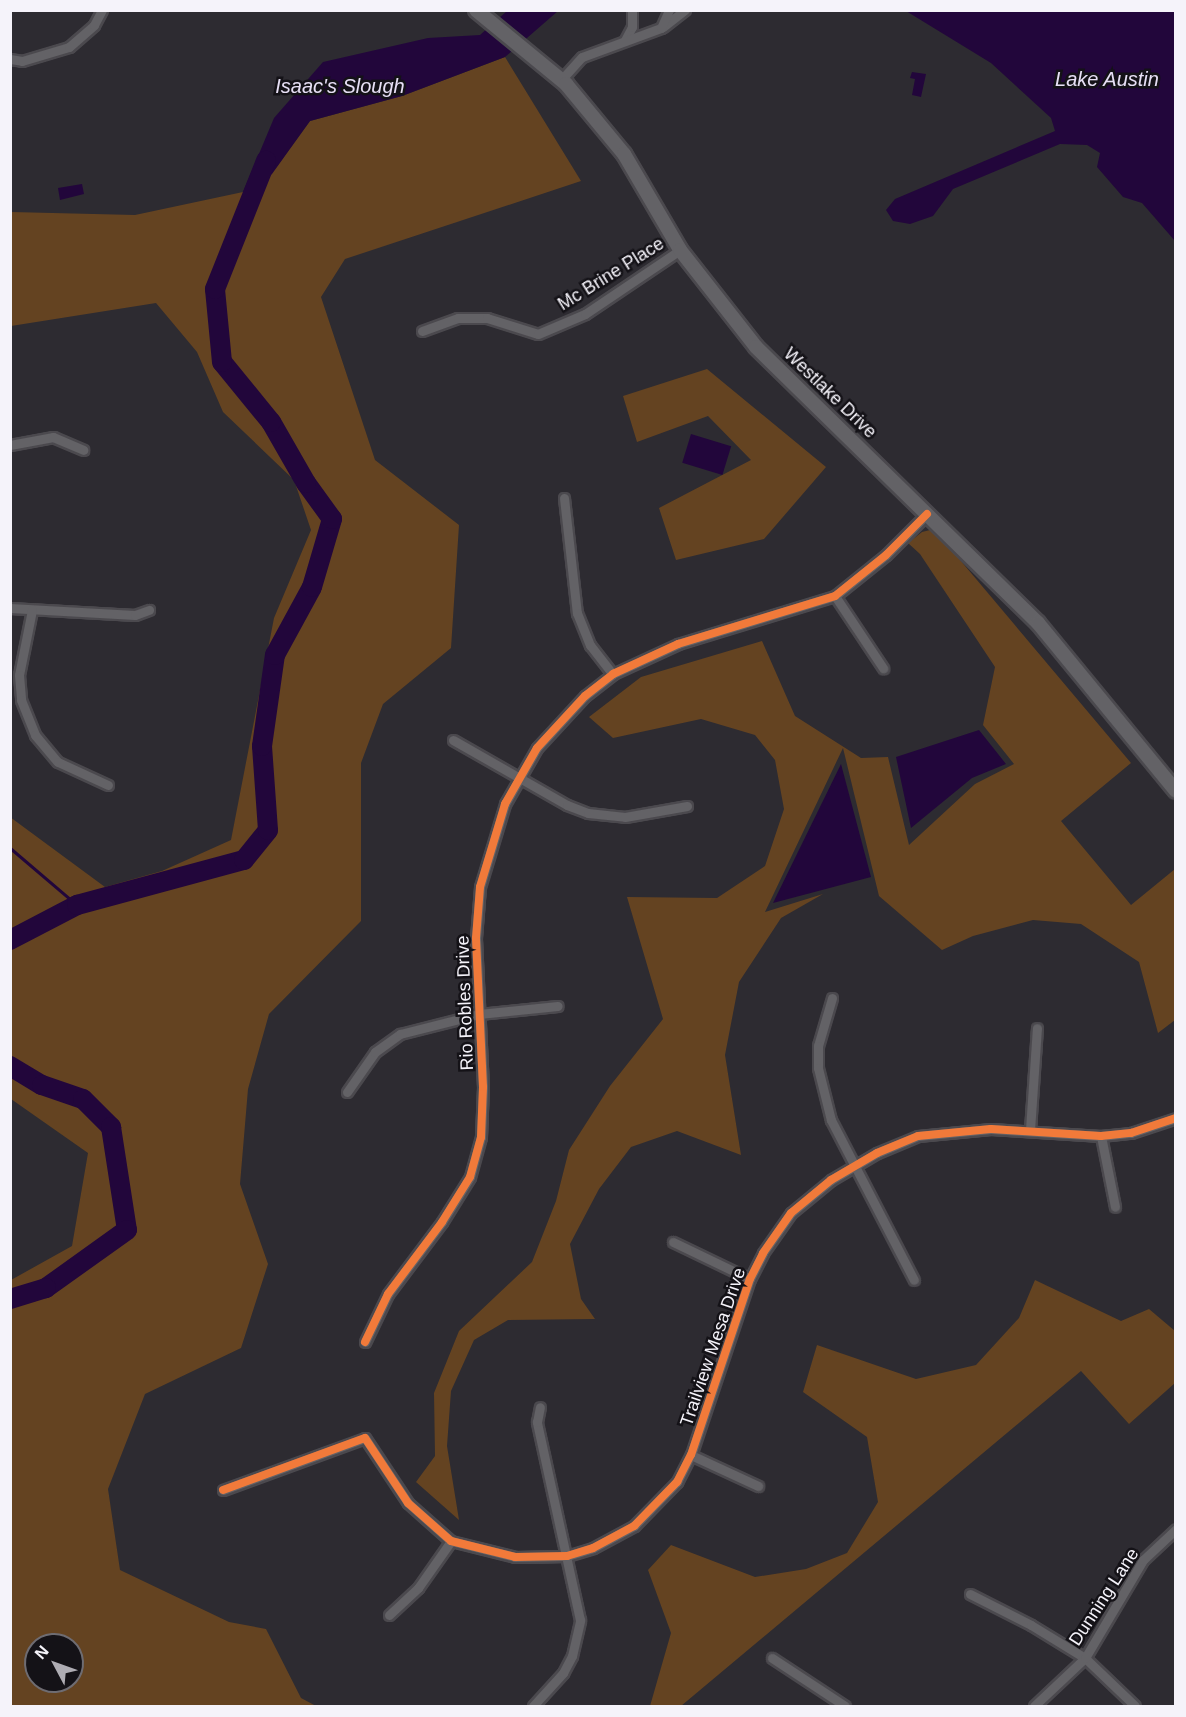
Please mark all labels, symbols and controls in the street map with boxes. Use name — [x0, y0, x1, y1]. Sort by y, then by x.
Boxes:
water label: Lake Austin — [1055, 67, 1159, 91]
water label: Isaac's Slough — [275, 74, 405, 98]
street label: Mc Brine Place — [554, 233, 668, 315]
street label: Westlake Drive — [779, 343, 881, 443]
street label: Rio Robles Drive — [452, 935, 478, 1071]
street label: Trailview Mesa Drive — [676, 1265, 750, 1429]
street label: Dunning Lane — [1064, 1544, 1144, 1650]
north arrow — [24, 1633, 84, 1693]
text: N — [31, 1642, 52, 1662]

